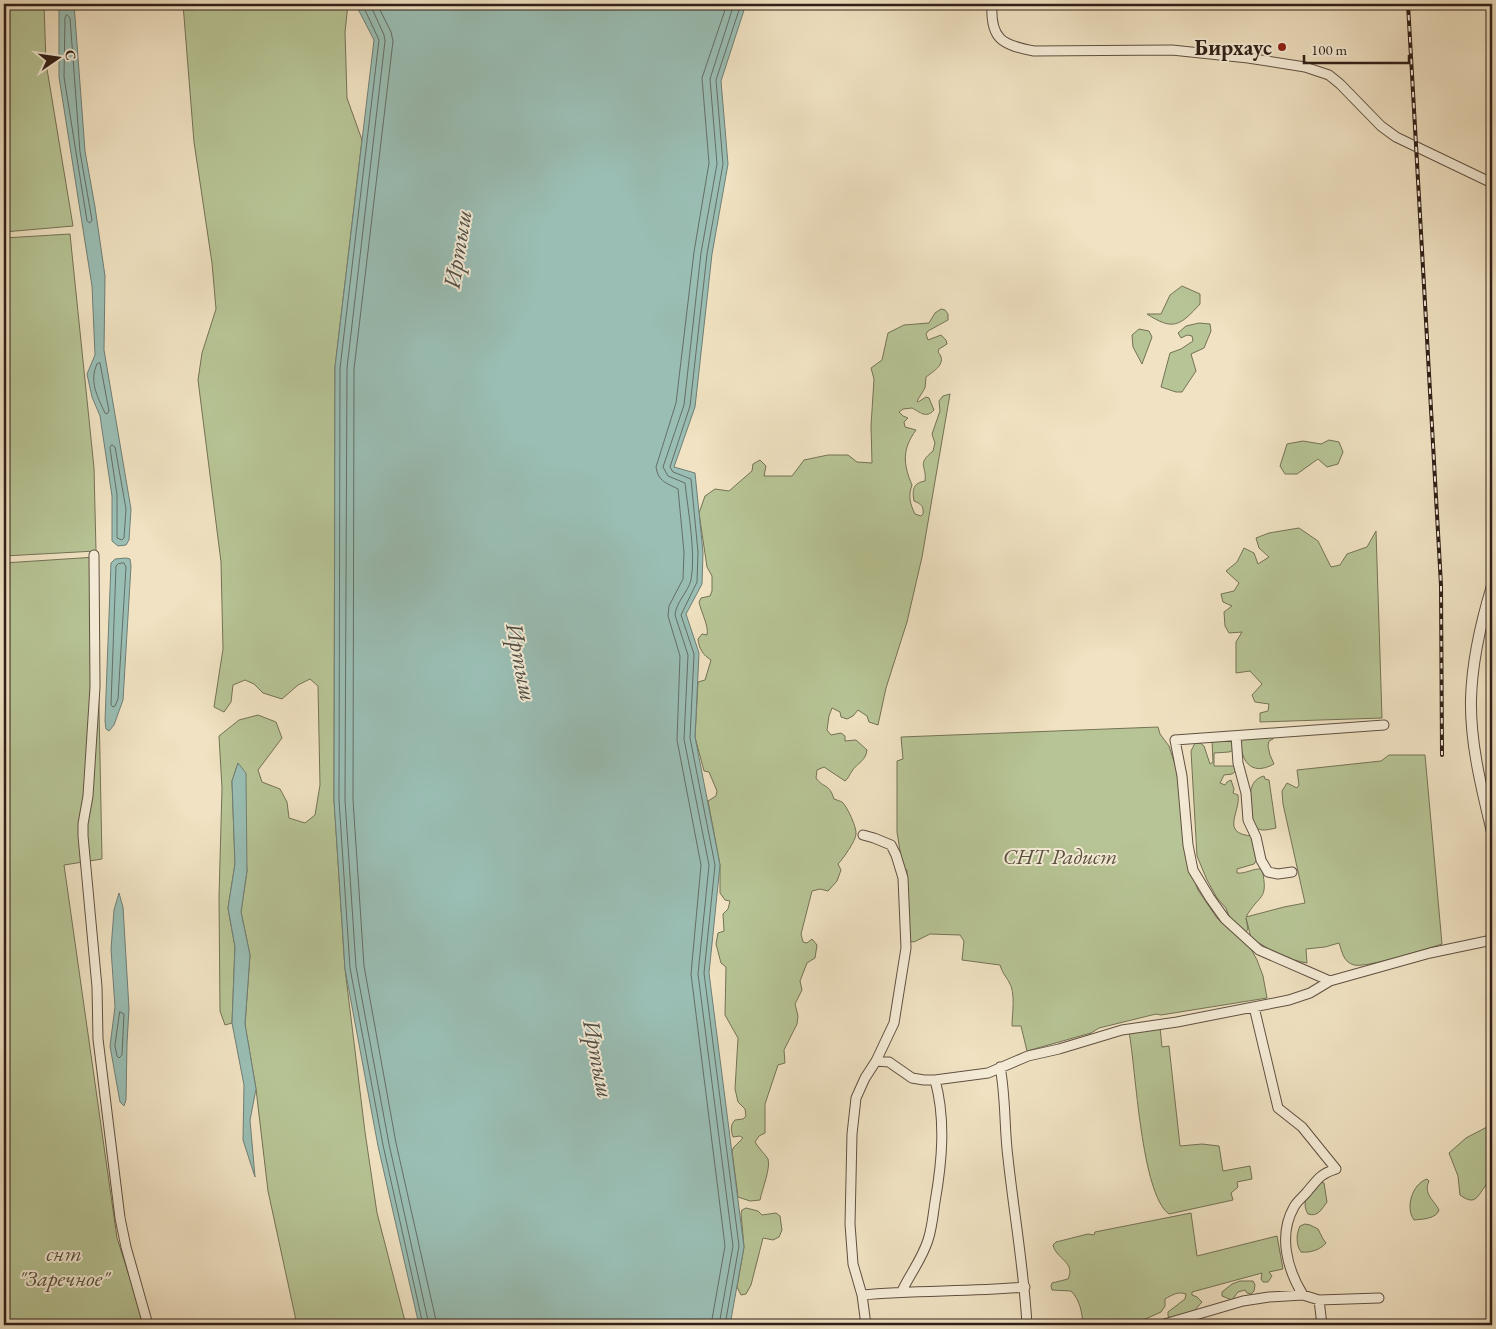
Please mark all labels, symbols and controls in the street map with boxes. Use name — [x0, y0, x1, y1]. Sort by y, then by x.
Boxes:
north arrow — [32, 32, 82, 82]
scale bar — [1304, 32, 1408, 64]
place label: Бирхаус — [1194, 33, 1272, 62]
text: 100 m — [1311, 40, 1348, 59]
marker: Бирхаус — [1276, 41, 1288, 53]
text: С — [61, 48, 81, 62]
water label: Иртыш — [435, 207, 479, 292]
water label: Иртыш — [499, 619, 545, 704]
park label: СНТ Радист — [1003, 842, 1117, 871]
water label: Иртыш — [576, 1016, 622, 1101]
park label: снт "Заречное" — [19, 1239, 112, 1293]

